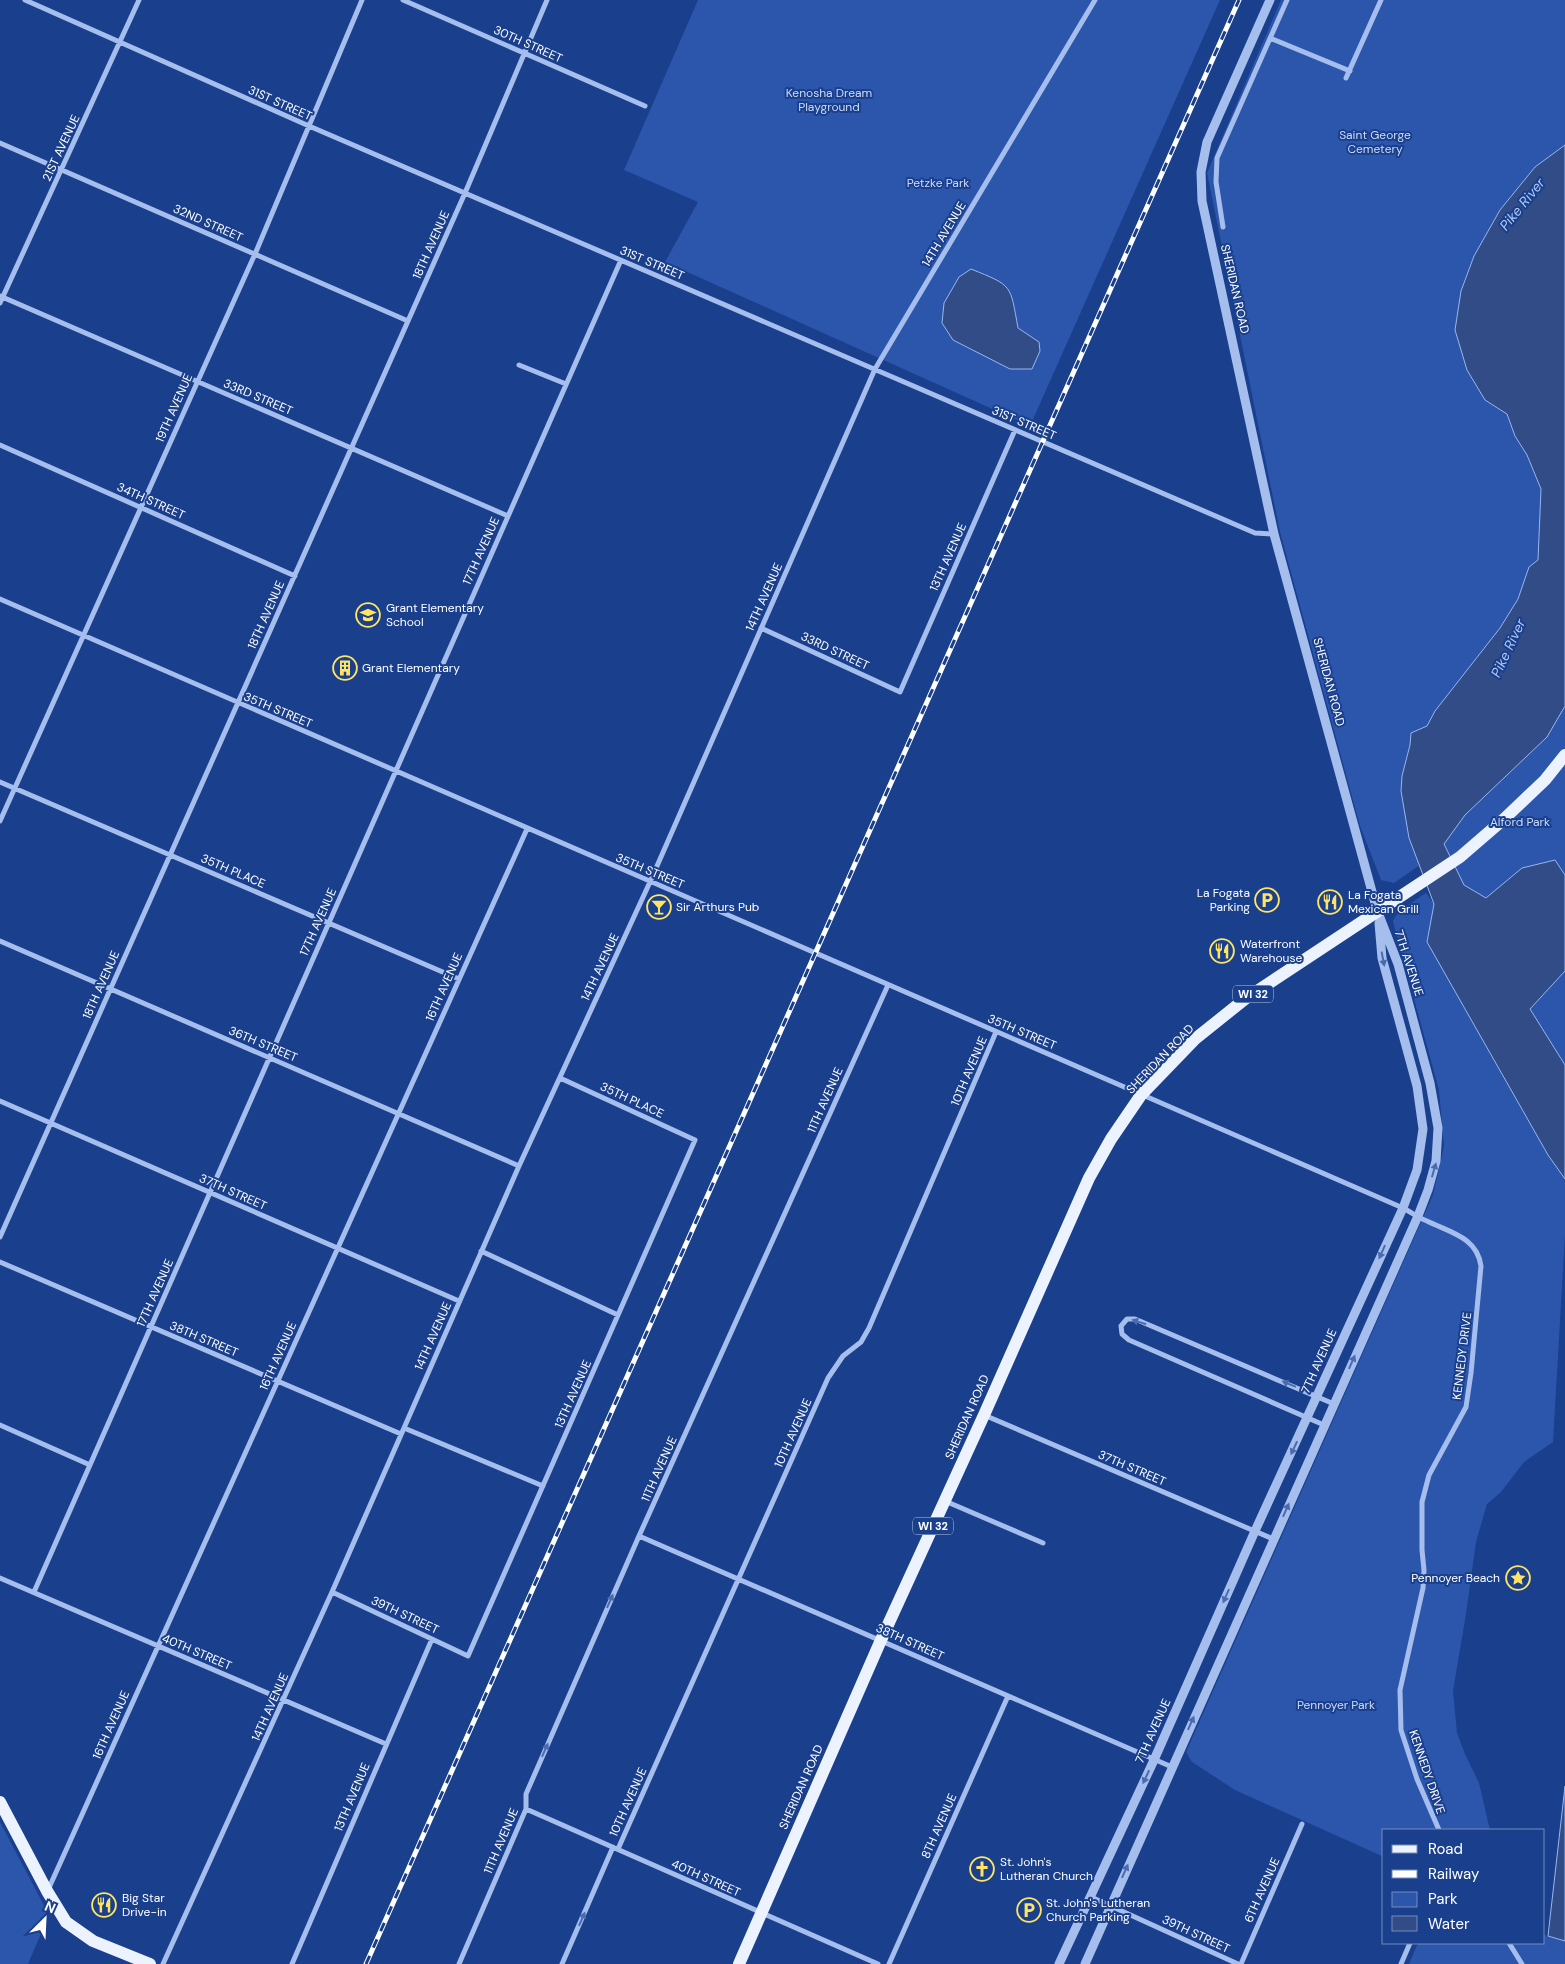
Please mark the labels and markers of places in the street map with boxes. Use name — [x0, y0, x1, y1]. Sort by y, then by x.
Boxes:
place label: Grant Elementary School — [386, 600, 484, 630]
school or university icon: Grant Elementary School — [355, 602, 381, 628]
building icon: Grant Elementary — [332, 655, 358, 681]
place label: Grant Elementary — [362, 660, 460, 676]
place label: La Fogata Parking — [1197, 885, 1250, 915]
parking icon: La Fogata Parking — [1254, 887, 1280, 913]
place label: La Fogata Mexican Grill — [1348, 887, 1419, 917]
restaurant icon: La Fogata Mexican Grill — [1317, 889, 1343, 915]
bar icon: Sir Arthurs Pub — [646, 894, 672, 920]
place label: Sir Arthurs Pub — [676, 899, 759, 915]
place label: Waterfront Warehouse — [1240, 936, 1303, 966]
restaurant icon: Waterfront Warehouse — [1209, 938, 1235, 964]
place icon: Pennoyer Beach — [1505, 1565, 1531, 1591]
place label: Pennoyer Beach — [1411, 1570, 1500, 1586]
place label: St. John's Lutheran Church — [1000, 1854, 1093, 1884]
church icon: St. John's Lutheran Church — [969, 1856, 995, 1882]
place label: Big Star Drive-in — [122, 1890, 167, 1920]
restaurant icon: Big Star Drive-in — [91, 1892, 117, 1918]
place label: St. John's Lutheran Church Parking — [1046, 1895, 1150, 1925]
parking icon: St. John's Lutheran Church Parking — [1016, 1897, 1042, 1923]

